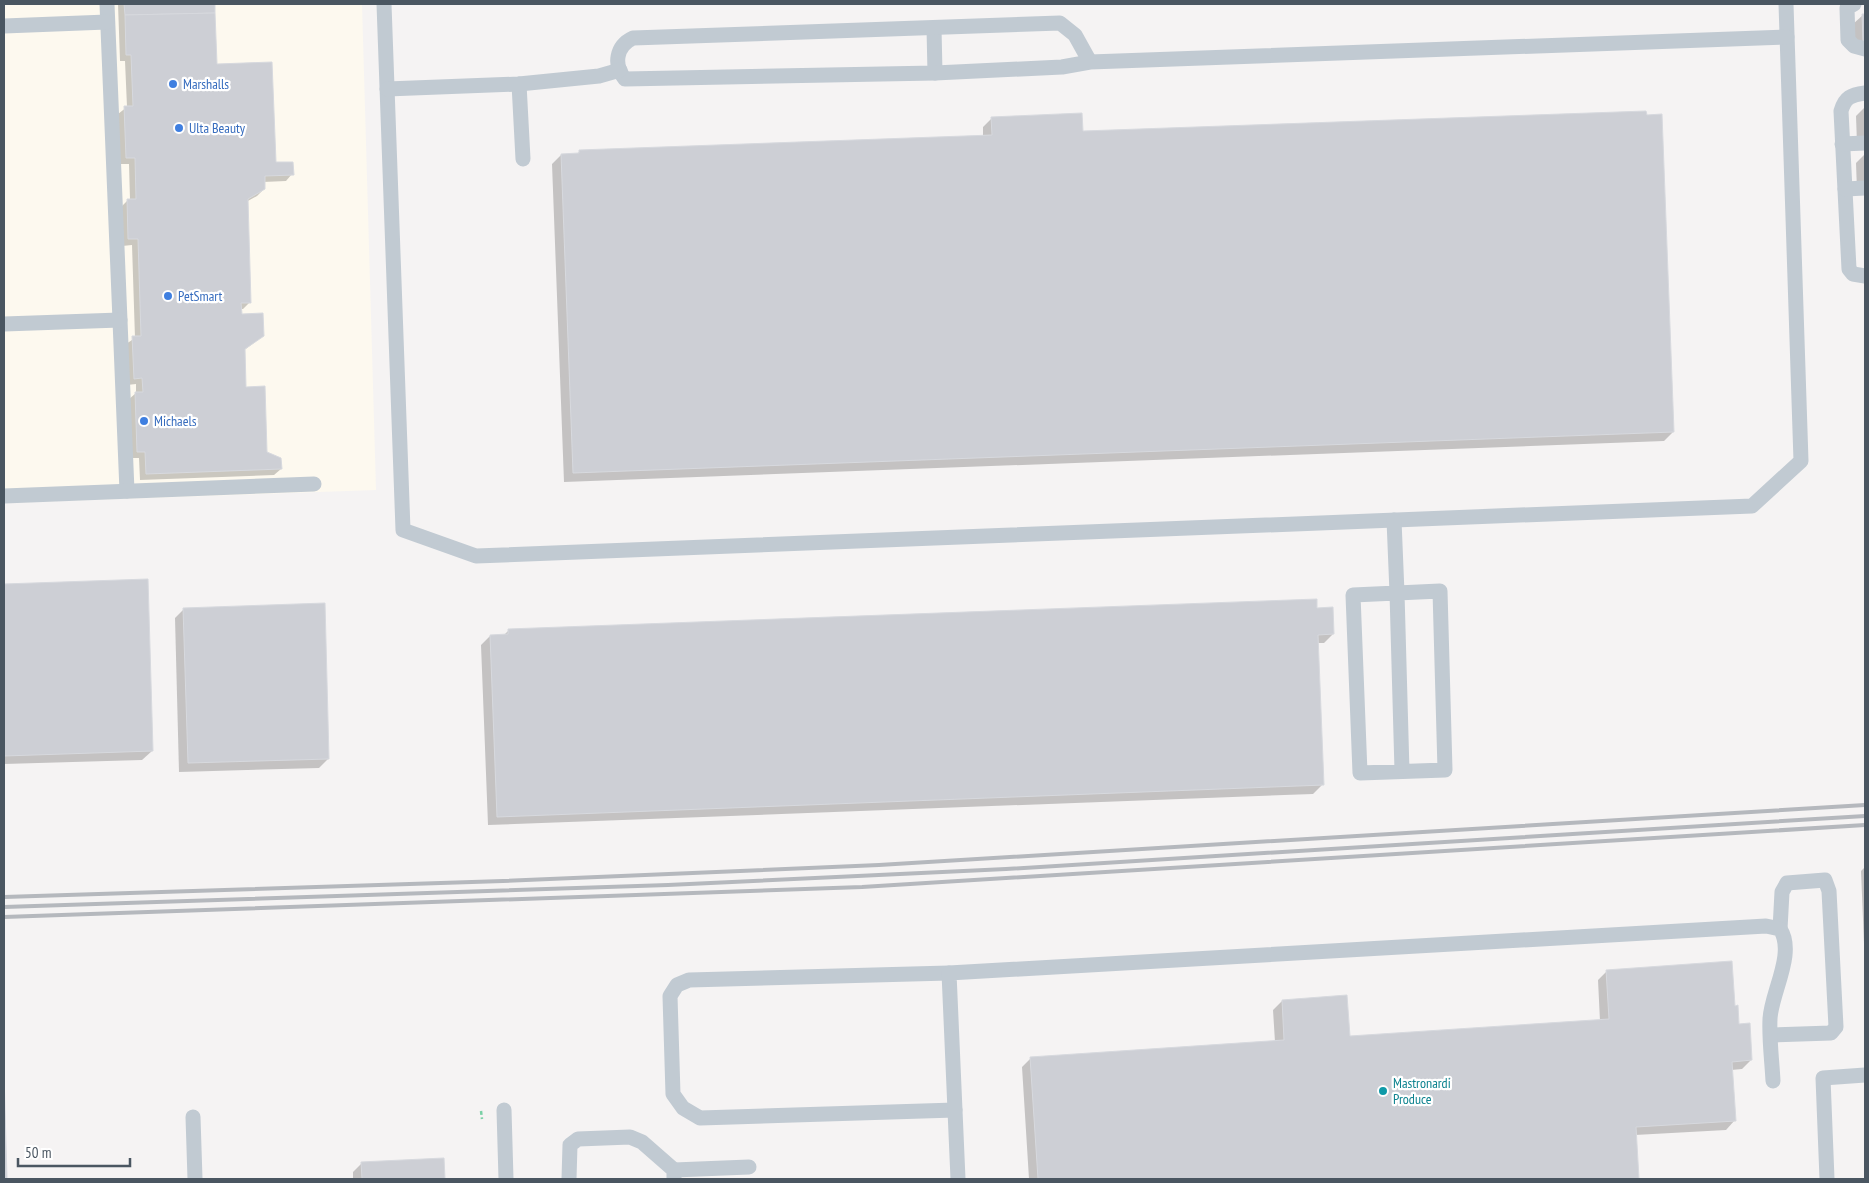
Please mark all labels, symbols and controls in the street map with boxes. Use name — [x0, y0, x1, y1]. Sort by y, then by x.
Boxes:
place label: Marshalls — [183, 75, 229, 93]
marker: Marshalls — [167, 78, 179, 90]
place label: Ulta Beauty — [189, 119, 246, 137]
marker: Ulta Beauty — [173, 122, 185, 134]
place label: PetSmart — [178, 287, 222, 305]
marker: PetSmart — [162, 290, 174, 302]
place label: Michaels — [154, 412, 197, 430]
marker: Michaels — [138, 415, 150, 427]
place label: Mastronardi Produce — [1393, 1074, 1451, 1108]
marker: Mastronardi Produce — [1377, 1085, 1389, 1097]
scale bar — [18, 1136, 130, 1168]
text: 50 m — [25, 1143, 51, 1162]

